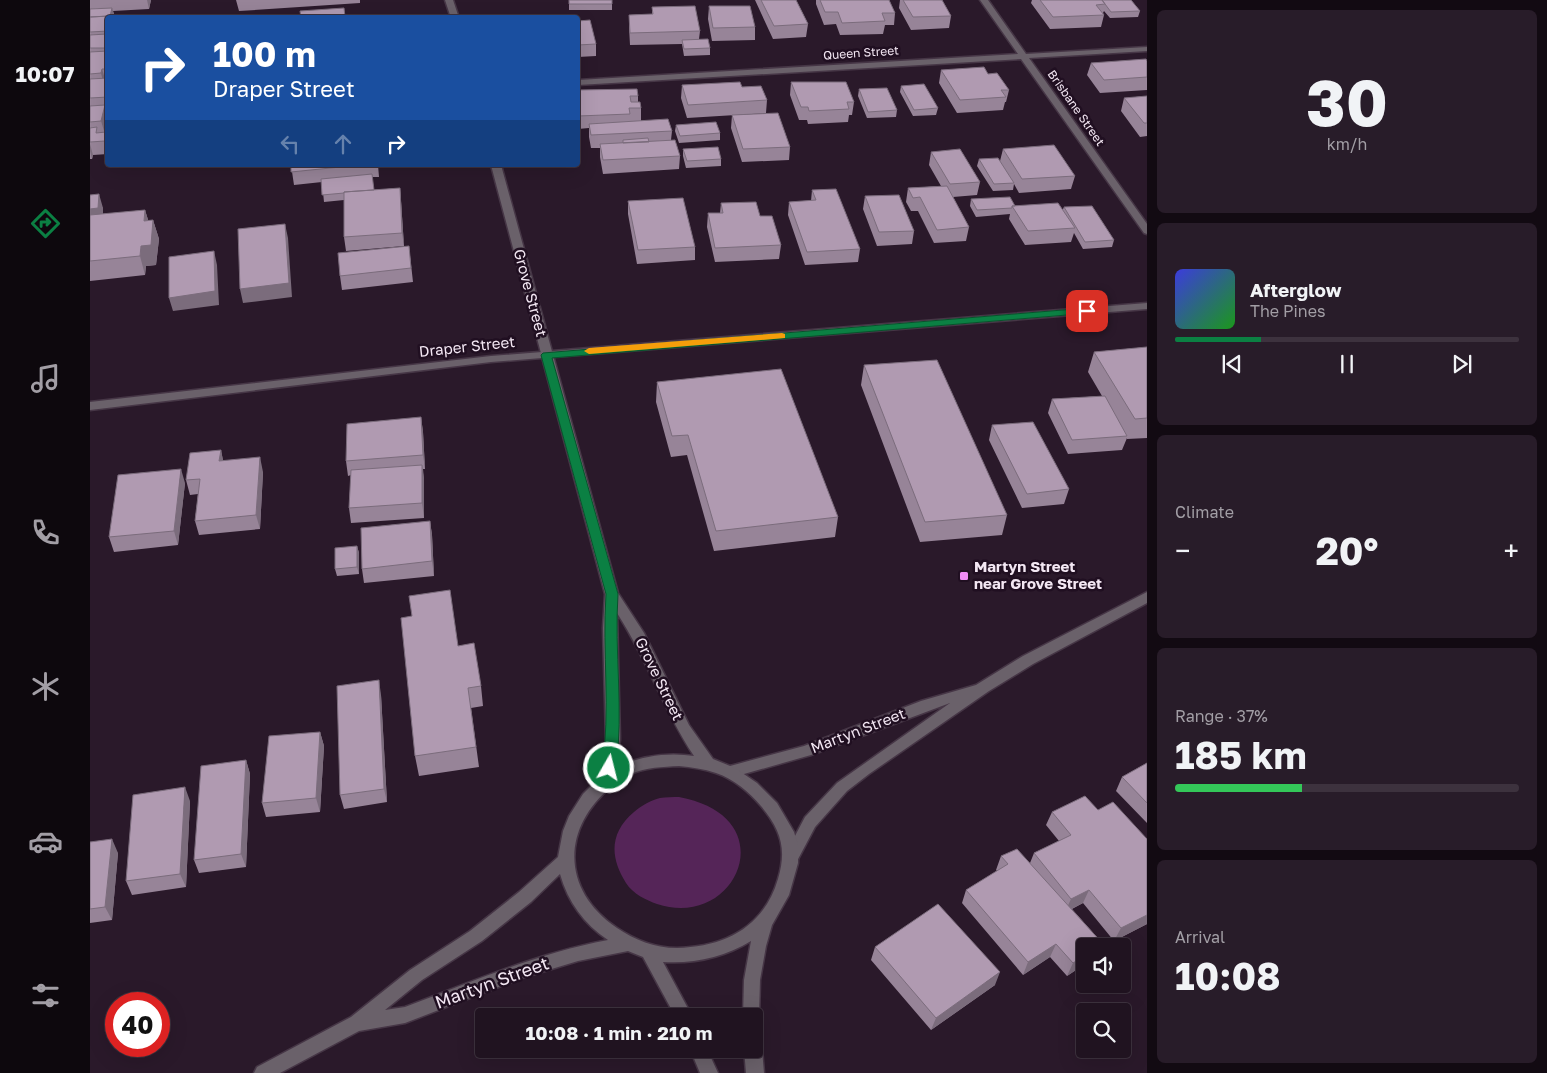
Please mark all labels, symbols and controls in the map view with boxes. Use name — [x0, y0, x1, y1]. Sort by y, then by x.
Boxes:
text: 100 m — [213, 33, 316, 75]
icon: right — [130, 35, 195, 100]
street label: Queen Street — [823, 42, 900, 63]
text: 10:07 — [16, 60, 74, 87]
text: 30 — [1306, 62, 1388, 140]
street label: Brisbane Street — [1045, 67, 1108, 149]
text: Draper Street — [213, 75, 355, 102]
icon: left — [276, 130, 304, 158]
icon: ahead — [329, 130, 357, 158]
icon: right — [382, 130, 410, 158]
text: km/h — [1327, 134, 1367, 154]
icon: directions — [28, 206, 63, 241]
street label: Grove Street — [511, 247, 551, 339]
text: Afterglow — [1250, 278, 1341, 301]
pin — [1066, 290, 1108, 332]
icon: arrive — [1073, 297, 1101, 325]
text: The Pines — [1250, 301, 1325, 321]
street label: Draper Street — [418, 332, 516, 360]
icon: previous — [1218, 350, 1246, 378]
icon: pause — [1333, 350, 1361, 378]
icon: next — [1448, 350, 1476, 378]
icon: music — [28, 361, 63, 396]
text: Climate — [1175, 502, 1234, 522]
icon: phone — [28, 515, 63, 550]
text: 20° — [1316, 528, 1378, 573]
text: − — [1175, 534, 1190, 567]
text: + — [1504, 534, 1519, 567]
place label: Martyn Street near Grove Street — [974, 557, 1102, 592]
marker: Martyn Street near Grove Street — [958, 570, 970, 582]
street label: Grove Street — [632, 634, 688, 723]
icon: climate — [28, 669, 63, 704]
street label: Martyn Street — [808, 704, 907, 756]
text: Range · 37% — [1175, 706, 1268, 726]
text: 185 km — [1175, 732, 1307, 777]
position arrow — [582, 741, 634, 793]
icon: car — [28, 824, 63, 859]
text: Arrival — [1175, 927, 1225, 947]
map controls — [1076, 938, 1131, 1058]
button: sound — [1076, 938, 1131, 993]
street label: Martyn Street — [432, 951, 552, 1013]
text: 10:08 — [1175, 953, 1280, 998]
icon: filters — [28, 978, 63, 1013]
speed limit sign: 40 — [105, 992, 170, 1057]
button: search — [1076, 1003, 1131, 1058]
text: 10:08 · 1 min · 210 m — [526, 1021, 712, 1044]

